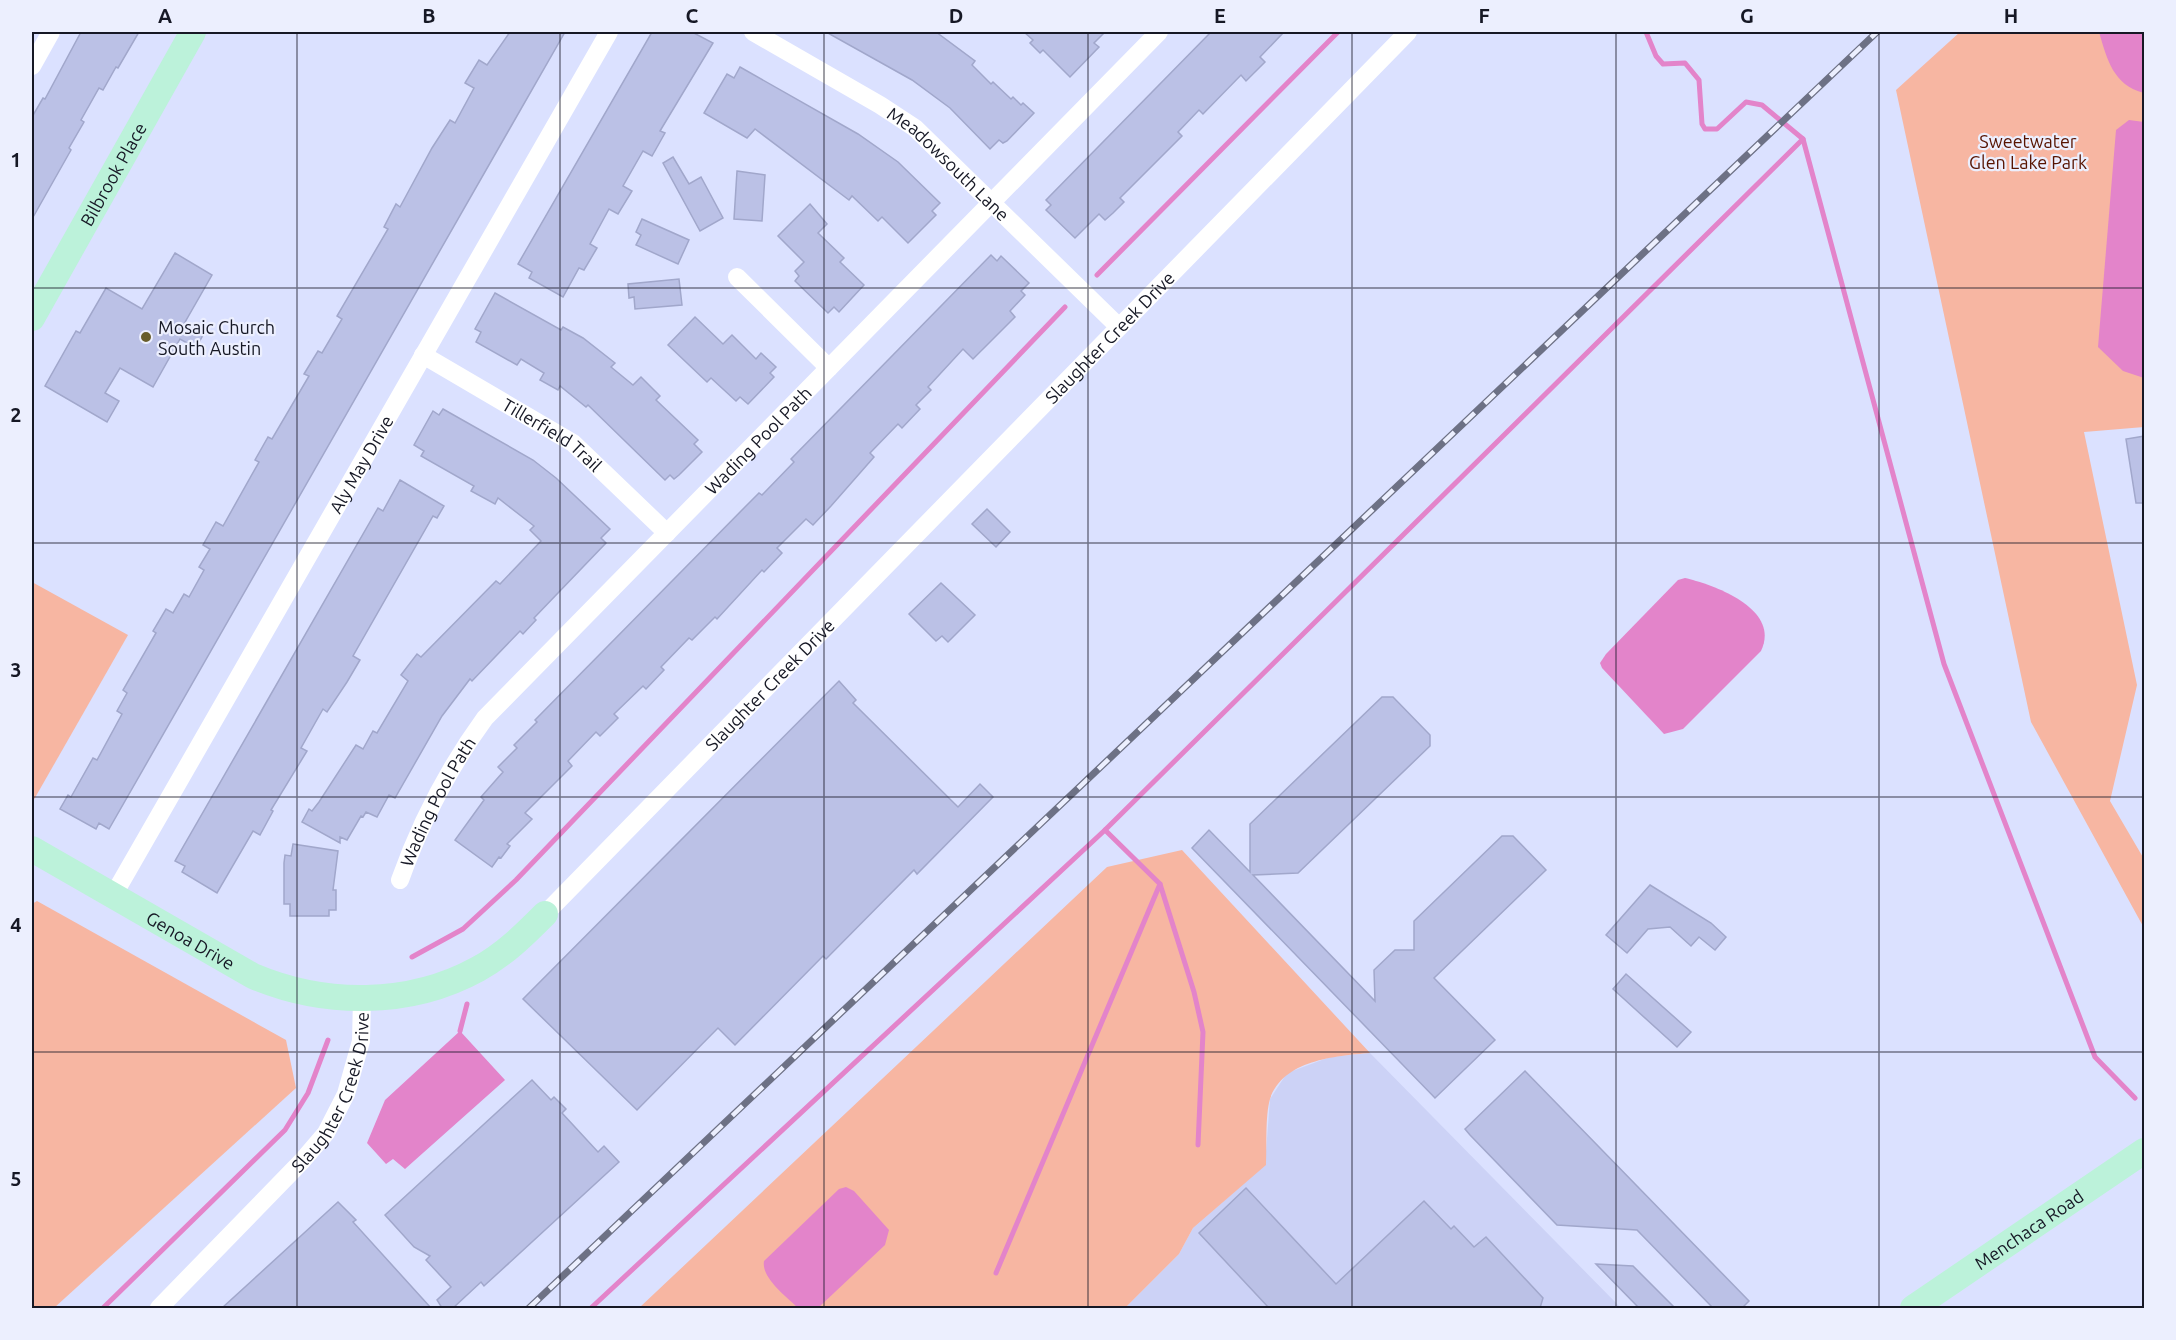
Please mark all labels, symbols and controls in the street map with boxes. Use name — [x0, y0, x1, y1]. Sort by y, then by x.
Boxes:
text: A — [158, 4, 172, 27]
text: B — [422, 4, 436, 27]
text: C — [686, 4, 699, 27]
text: D — [949, 4, 963, 27]
text: E — [1214, 4, 1226, 27]
text: F — [1478, 4, 1490, 27]
text: G — [1740, 4, 1754, 27]
text: H — [2004, 4, 2018, 27]
street label: Meadowsouth Lane — [884, 103, 1014, 225]
street label: Bilbrook Place — [76, 119, 150, 229]
park label: Sweetwater Glen Lake Park — [1969, 131, 2087, 172]
text: 1 — [10, 148, 22, 171]
street label: Slaughter Creek Drive — [1041, 267, 1178, 407]
place label: Mosaic Church South Austin — [158, 317, 275, 358]
marker: Mosaic Church South Austin — [139, 330, 153, 344]
street label: Wading Pool Path — [701, 382, 815, 498]
street label: Tillerfield Trail — [499, 394, 606, 475]
text: 2 — [10, 403, 22, 426]
street label: Aly May Drive — [325, 412, 397, 517]
street label: Slaughter Creek Drive — [701, 615, 838, 754]
text: 3 — [10, 658, 22, 681]
street label: Wading Pool Path — [396, 733, 479, 869]
street label: Genoa Drive — [143, 907, 238, 973]
text: 4 — [10, 913, 22, 936]
street label: Slaughter Creek Drive — [287, 1012, 372, 1176]
text: 5 — [10, 1167, 22, 1190]
street label: Menchaca Road — [1971, 1185, 2087, 1273]

